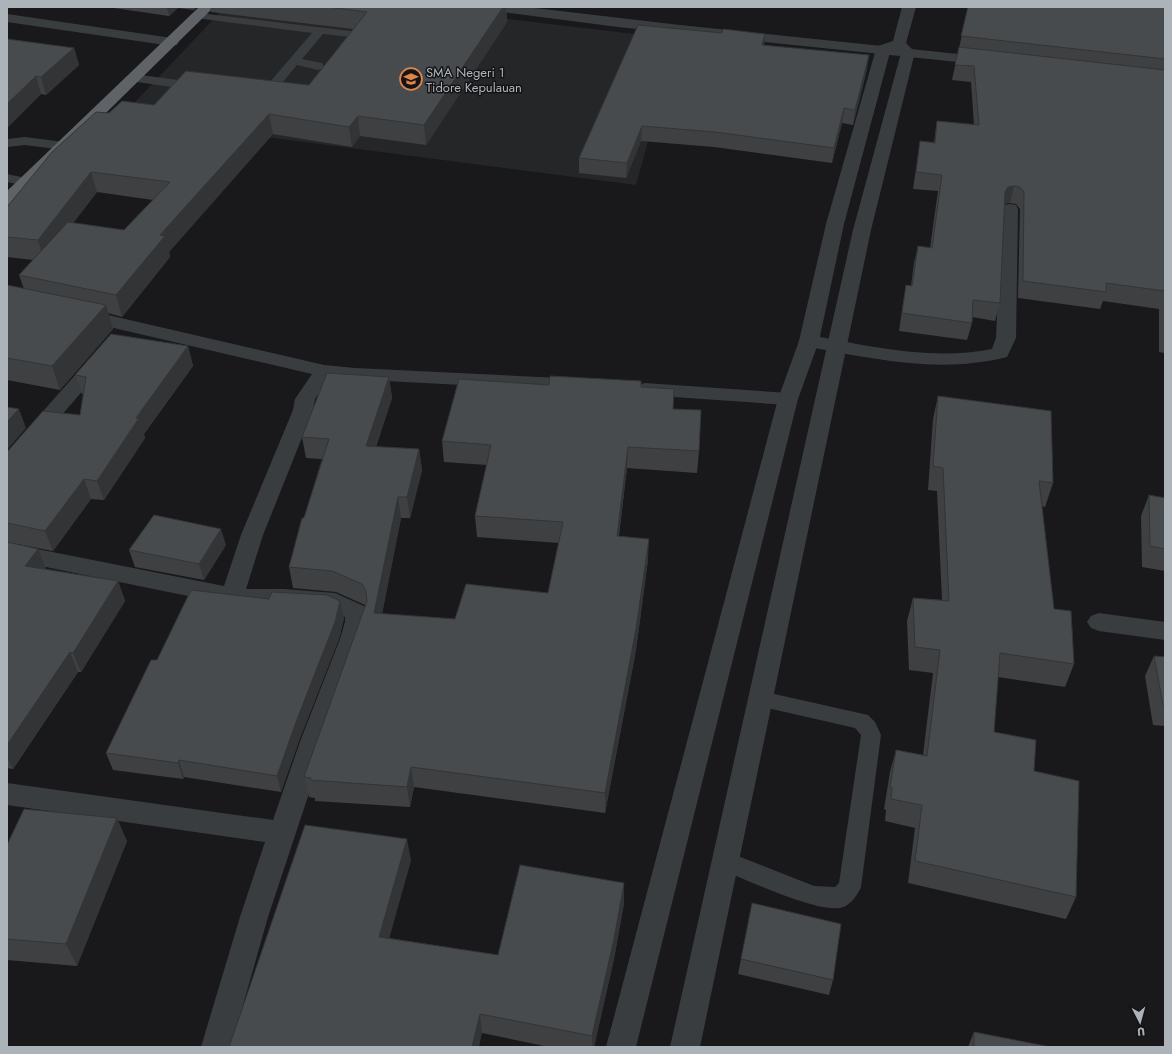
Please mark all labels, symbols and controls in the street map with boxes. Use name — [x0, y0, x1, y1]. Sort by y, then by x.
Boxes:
place label: SMA Negeri 1 Tidore Kepulauan — [426, 63, 522, 97]
school or university icon: SMA Negeri 1 Tidore Kepulauan — [398, 66, 424, 92]
north arrow — [1120, 1002, 1160, 1042]
text: U — [1136, 1024, 1146, 1040]

